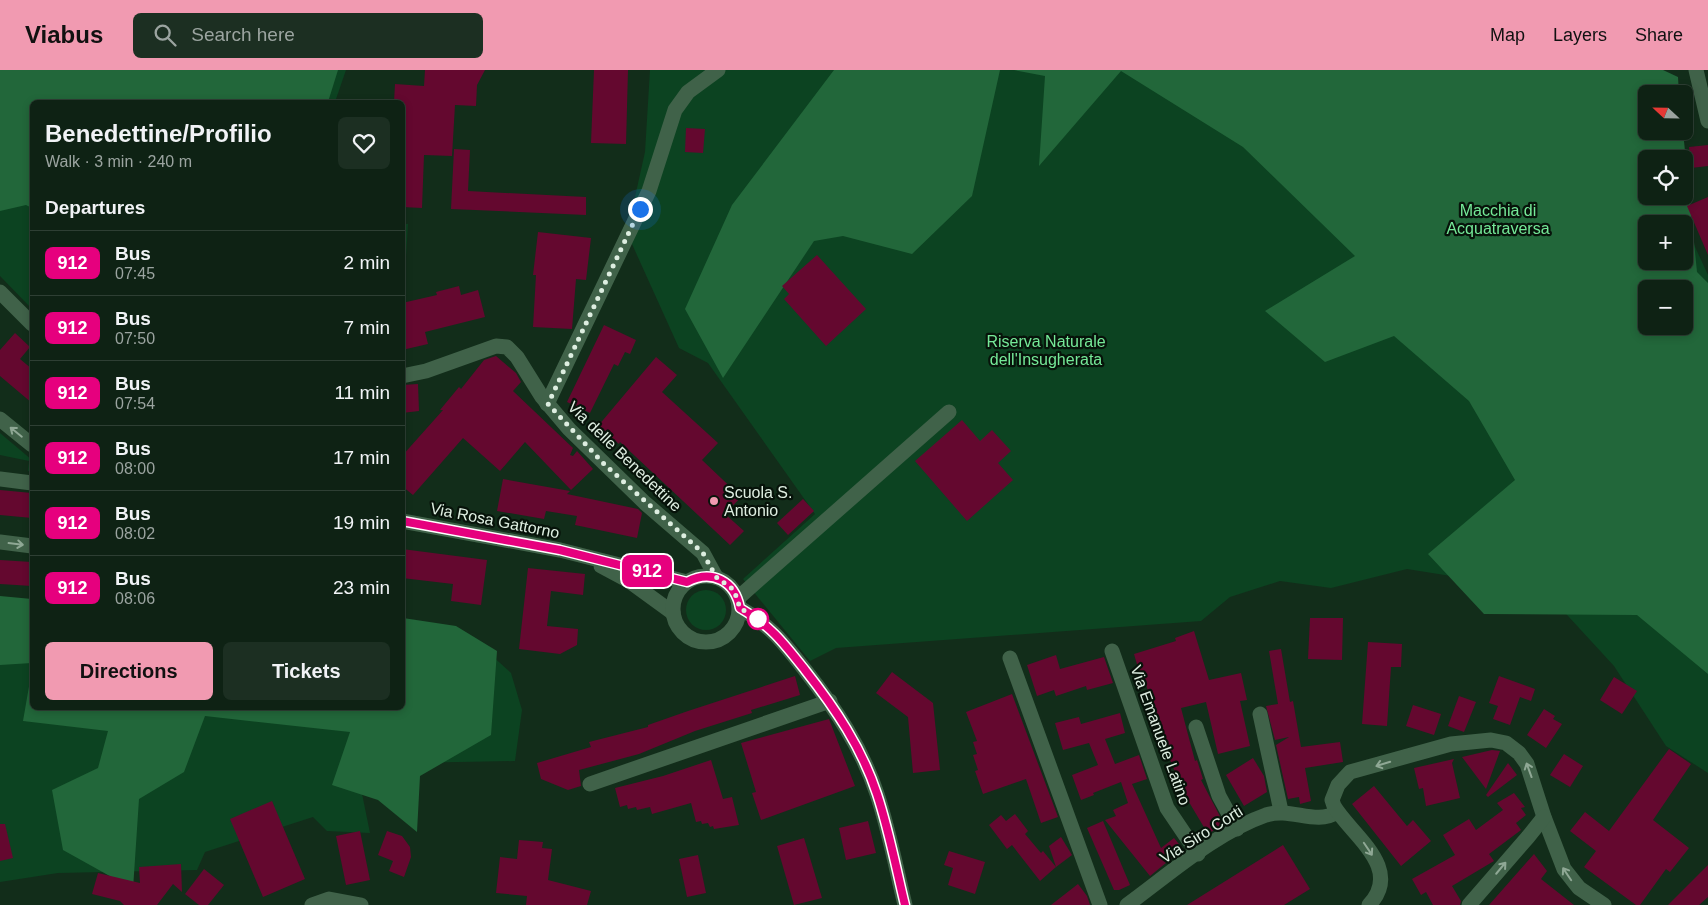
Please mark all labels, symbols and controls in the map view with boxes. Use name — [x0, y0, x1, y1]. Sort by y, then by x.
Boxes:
search box — [133, 13, 483, 58]
text: Viabus — [25, 21, 103, 48]
icon: search — [151, 21, 179, 49]
text: Search here — [191, 24, 295, 45]
text: Map — [1490, 25, 1525, 45]
text: Layers — [1553, 25, 1607, 45]
text: Share — [1635, 25, 1683, 45]
north arrow — [1638, 85, 1692, 140]
map controls — [1638, 85, 1693, 335]
button: heart — [338, 117, 390, 169]
text: Benedettine/Profilio — [45, 120, 272, 147]
button: locate — [1638, 150, 1693, 205]
text: Walk · 3 min · 240 m — [45, 153, 192, 170]
text: Departures — [45, 197, 145, 218]
your location — [628, 197, 653, 222]
park label: Macchia di Acquatraversa — [1446, 202, 1550, 237]
button: + — [1638, 215, 1693, 270]
text: Bus — [115, 243, 151, 264]
text: 2 min — [344, 252, 390, 273]
text: 912 — [57, 253, 88, 273]
text: 07:45 — [115, 265, 155, 282]
button: − — [1638, 280, 1693, 335]
text: Bus — [115, 308, 151, 329]
text: 7 min — [344, 317, 390, 338]
text: 912 — [57, 318, 88, 338]
text: 07:50 — [115, 330, 155, 347]
park label: Riserva Naturale dell'Insugherata — [986, 333, 1106, 368]
text: Bus — [115, 373, 151, 394]
text: 11 min — [334, 382, 390, 403]
text: 912 — [57, 383, 88, 403]
text: 07:54 — [115, 395, 155, 412]
street label: Via delle Benedettine — [564, 398, 685, 515]
one-way arrow — [10, 427, 23, 438]
text: Bus — [115, 438, 151, 459]
text: 17 min — [333, 447, 390, 468]
text: 912 — [57, 448, 88, 468]
text: 08:00 — [115, 460, 155, 477]
place label: Scuola S. Antonio — [724, 484, 792, 519]
marker: Scuola S. Antonio — [708, 495, 720, 507]
street label: Via Rosa Gattorno — [429, 500, 561, 541]
text: Bus — [115, 503, 151, 524]
text: 19 min — [333, 512, 390, 533]
text: 912 — [57, 513, 88, 533]
text: 08:02 — [115, 525, 155, 542]
one-way arrow — [8, 539, 24, 549]
line badge: 912 — [618, 555, 676, 587]
text: 912 — [632, 561, 662, 581]
text: Bus — [115, 568, 151, 589]
text: 23 min — [333, 577, 390, 598]
text: 912 — [57, 578, 88, 598]
text: 08:06 — [115, 590, 155, 607]
unlabelled marker — [747, 608, 769, 630]
button: Directions — [45, 642, 213, 700]
button: Tickets — [223, 642, 390, 700]
street label: Via Emanuele Latino — [1127, 663, 1194, 807]
one-way arrow — [1376, 759, 1392, 769]
one-way arrow — [1524, 763, 1533, 778]
street label: Via Siro Corti — [1157, 802, 1246, 867]
one-way arrow — [1363, 842, 1374, 856]
one-way arrow — [1495, 861, 1507, 874]
one-way arrow — [1562, 867, 1572, 881]

